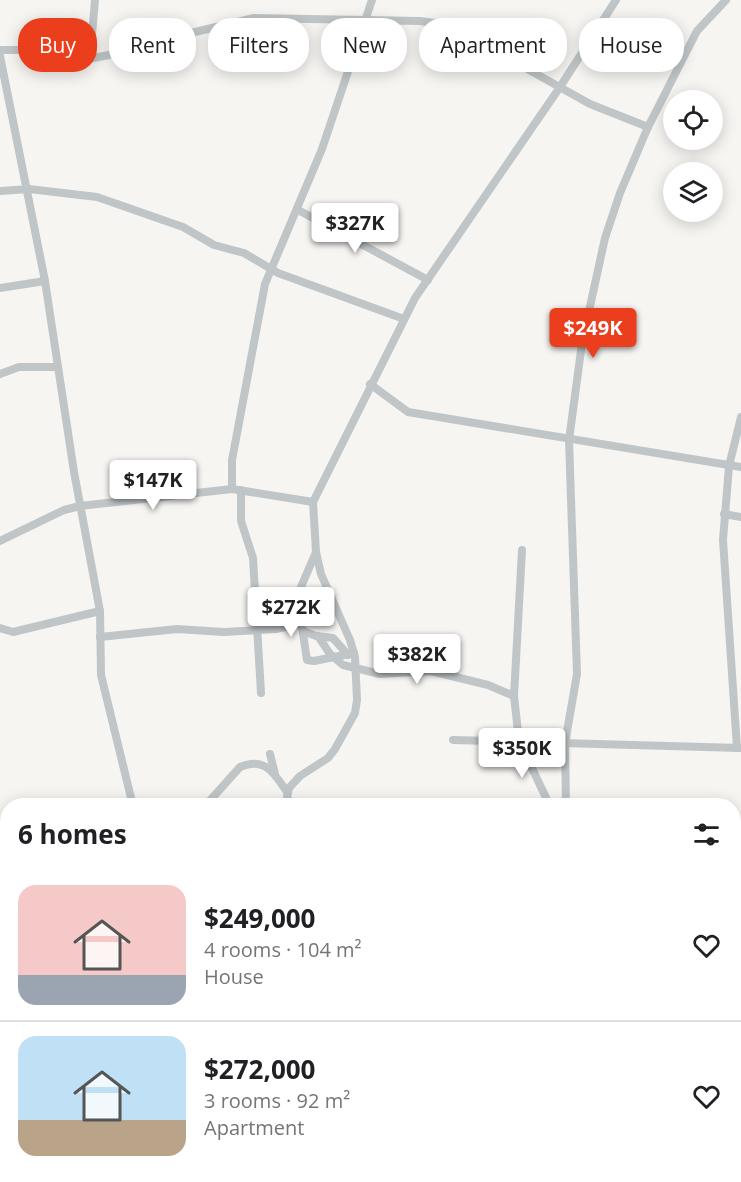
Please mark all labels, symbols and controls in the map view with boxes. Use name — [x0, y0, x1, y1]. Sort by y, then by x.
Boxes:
chip: Buy — [18, 18, 97, 72]
chip: Rent — [109, 18, 196, 72]
chip: Filters — [208, 18, 309, 72]
chip: New — [321, 18, 407, 72]
chip: Apartment — [419, 18, 567, 72]
chip: House — [579, 18, 684, 72]
map controls — [663, 90, 723, 222]
button: locate — [663, 90, 723, 150]
button: layers — [663, 162, 723, 222]
pin: $327K — [313, 203, 397, 254]
text: $327K — [325, 209, 385, 236]
pin: $249K — [551, 308, 635, 359]
text: $249K — [563, 314, 623, 341]
pin: $147K — [111, 460, 195, 511]
text: $147K — [123, 466, 183, 493]
pin: $272K — [249, 587, 333, 638]
text: $272K — [261, 593, 321, 620]
pin: $382K — [375, 634, 459, 685]
text: $382K — [387, 640, 447, 667]
pin: $350K — [480, 728, 564, 779]
text: $350K — [492, 734, 552, 761]
text: 6 homes — [18, 816, 127, 852]
icon: filters — [690, 818, 723, 851]
text: $249,000 — [204, 900, 315, 936]
icon: home — [66, 909, 138, 981]
icon: heart — [690, 929, 723, 962]
text: 4 rooms · 104 m² — [204, 936, 362, 963]
text: House — [204, 963, 264, 990]
text: $272,000 — [204, 1051, 315, 1087]
icon: home — [66, 1060, 138, 1132]
icon: heart — [690, 1080, 723, 1113]
text: 3 rooms · 92 m² — [204, 1087, 350, 1114]
text: Apartment — [204, 1114, 304, 1141]

